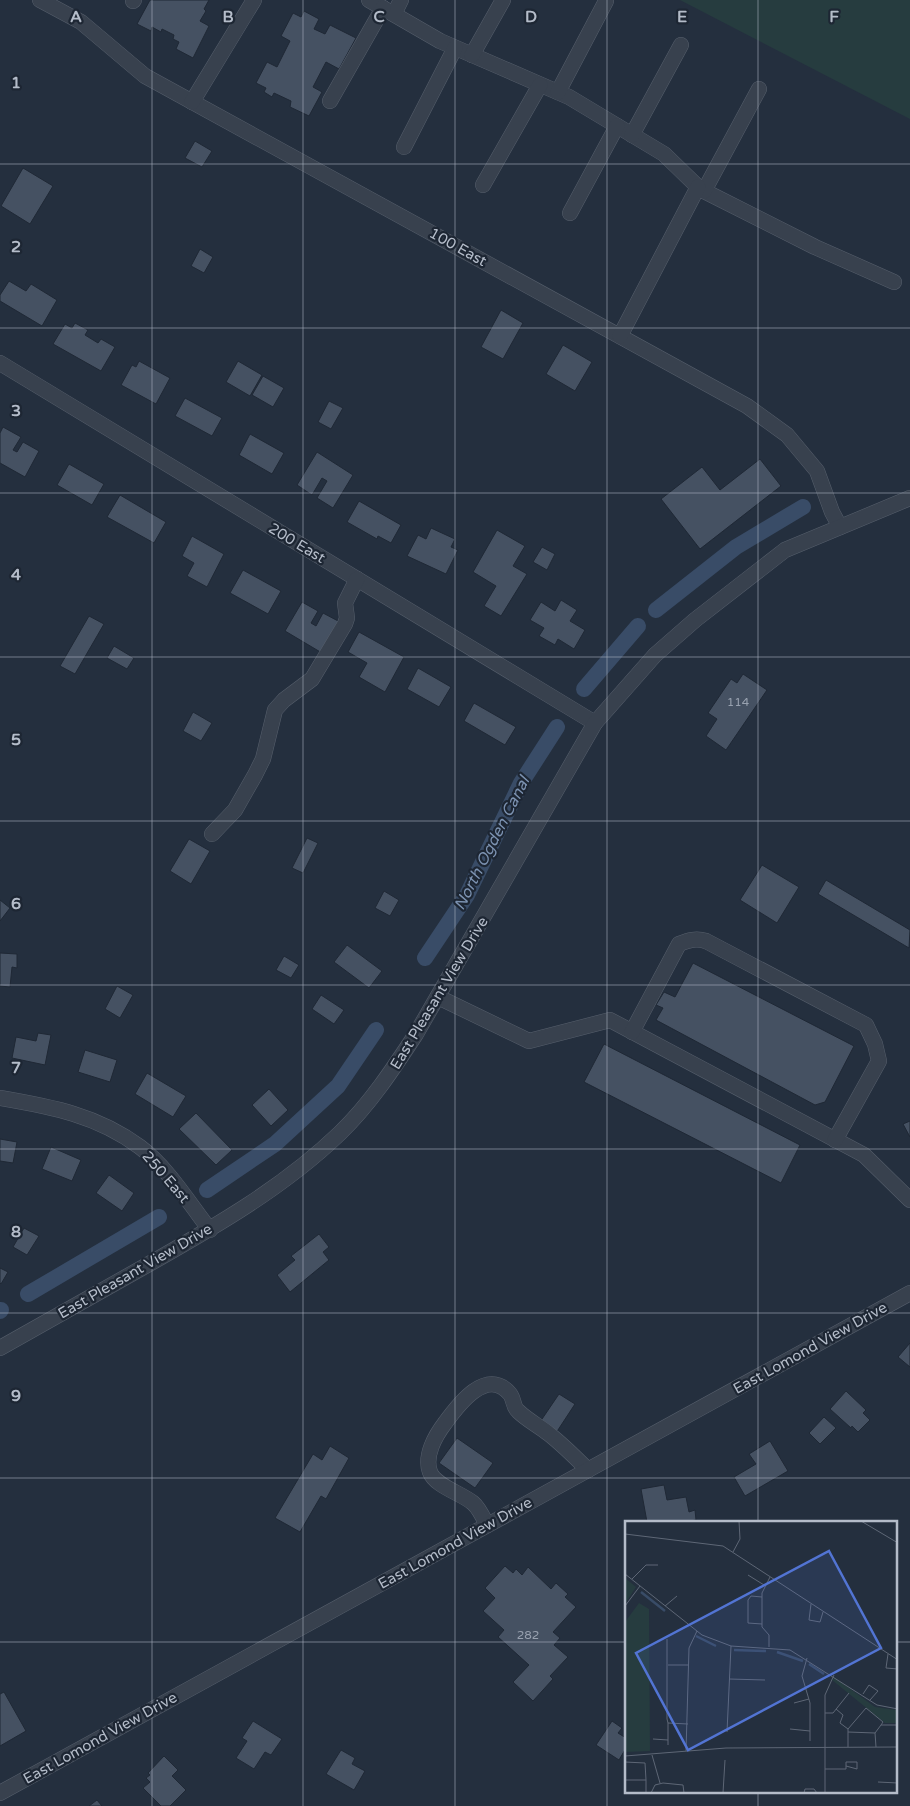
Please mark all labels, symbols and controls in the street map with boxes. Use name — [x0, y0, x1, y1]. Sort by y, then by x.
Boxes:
text: A — [70, 7, 82, 27]
text: B — [222, 7, 234, 27]
text: C — [373, 7, 385, 27]
text: D — [525, 7, 537, 27]
text: E — [677, 7, 687, 27]
text: F — [829, 7, 839, 27]
text: 1 — [11, 73, 21, 93]
street label: 100 East — [426, 224, 490, 270]
text: 2 — [11, 237, 21, 257]
text: 3 — [11, 401, 21, 421]
street label: 200 East — [265, 519, 329, 567]
text: 4 — [11, 565, 21, 585]
house number: 114 — [727, 695, 750, 709]
text: 5 — [11, 730, 21, 750]
water label: North Ogden Canal — [450, 772, 535, 914]
text: 6 — [11, 894, 21, 914]
street label: East Pleasant View Drive — [386, 914, 492, 1072]
text: 7 — [11, 1058, 21, 1078]
street label: 250 East — [139, 1147, 194, 1207]
street label: East Pleasant View Drive — [55, 1220, 215, 1322]
text: 8 — [11, 1222, 21, 1242]
street label: East Lomond View Drive — [730, 1298, 890, 1398]
text: 9 — [11, 1386, 21, 1406]
street label: East Lomond View Drive — [375, 1493, 535, 1593]
inset map — [625, 1521, 898, 1794]
house number: 282 — [517, 1628, 539, 1642]
street label: East Lomond View Drive — [20, 1688, 180, 1788]

